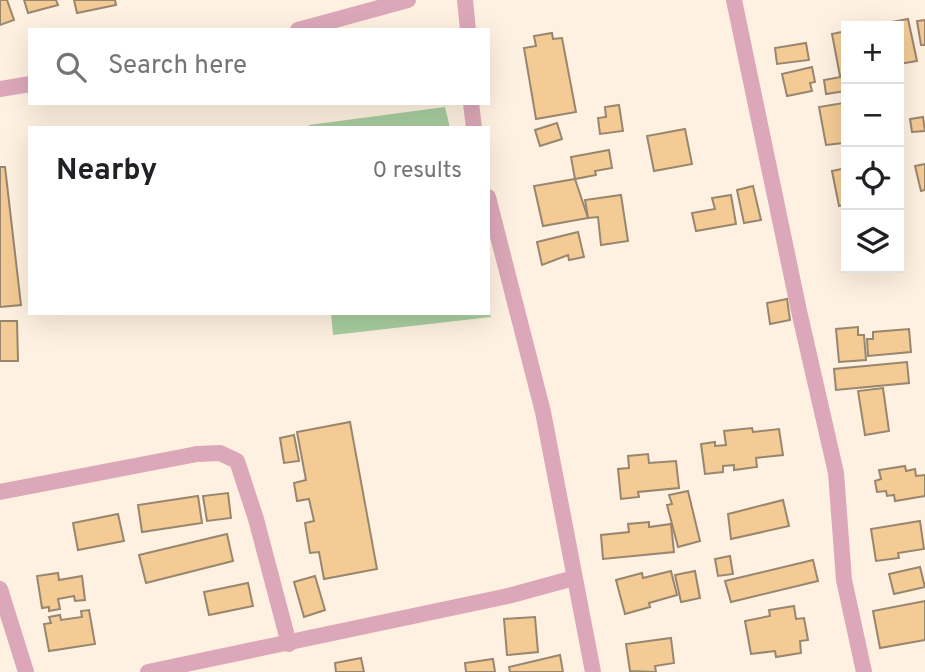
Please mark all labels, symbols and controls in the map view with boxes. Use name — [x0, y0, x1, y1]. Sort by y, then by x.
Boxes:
map controls — [841, 21, 904, 273]
button: + — [841, 21, 904, 84]
search box — [28, 28, 490, 105]
icon: search — [52, 48, 90, 86]
text: Search here — [108, 50, 247, 83]
button: − — [841, 84, 904, 147]
button: locate — [841, 147, 904, 210]
text: Nearby — [56, 153, 157, 190]
text: 0 results — [373, 157, 462, 186]
button: layers — [841, 210, 904, 273]

